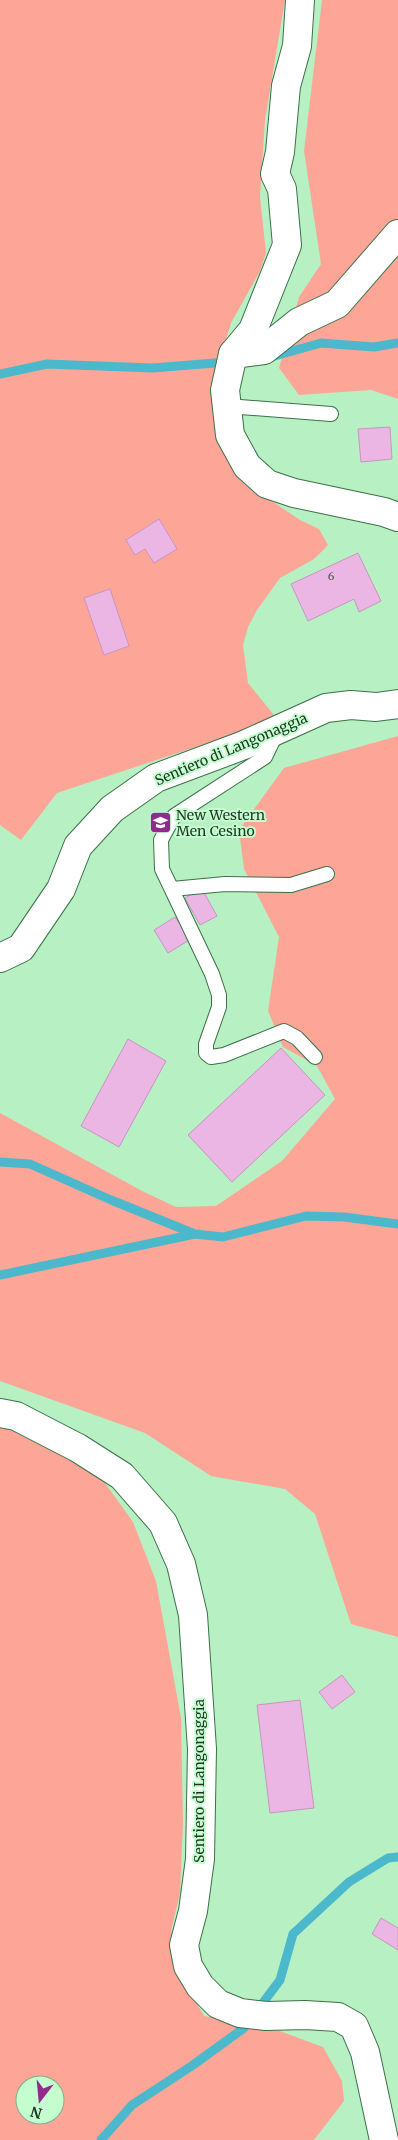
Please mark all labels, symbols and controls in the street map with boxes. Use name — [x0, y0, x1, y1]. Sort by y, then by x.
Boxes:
house number: 6 — [328, 569, 335, 583]
street label: Sentiero di Langonaggia — [152, 708, 311, 789]
place label: New Western Men Cesino — [176, 806, 265, 840]
school or university icon: New Western Men Cesino — [148, 811, 172, 835]
street label: Sentiero di Langonaggia — [190, 1698, 208, 1863]
north arrow — [15, 2075, 65, 2125]
text: N — [29, 2102, 44, 2123]

